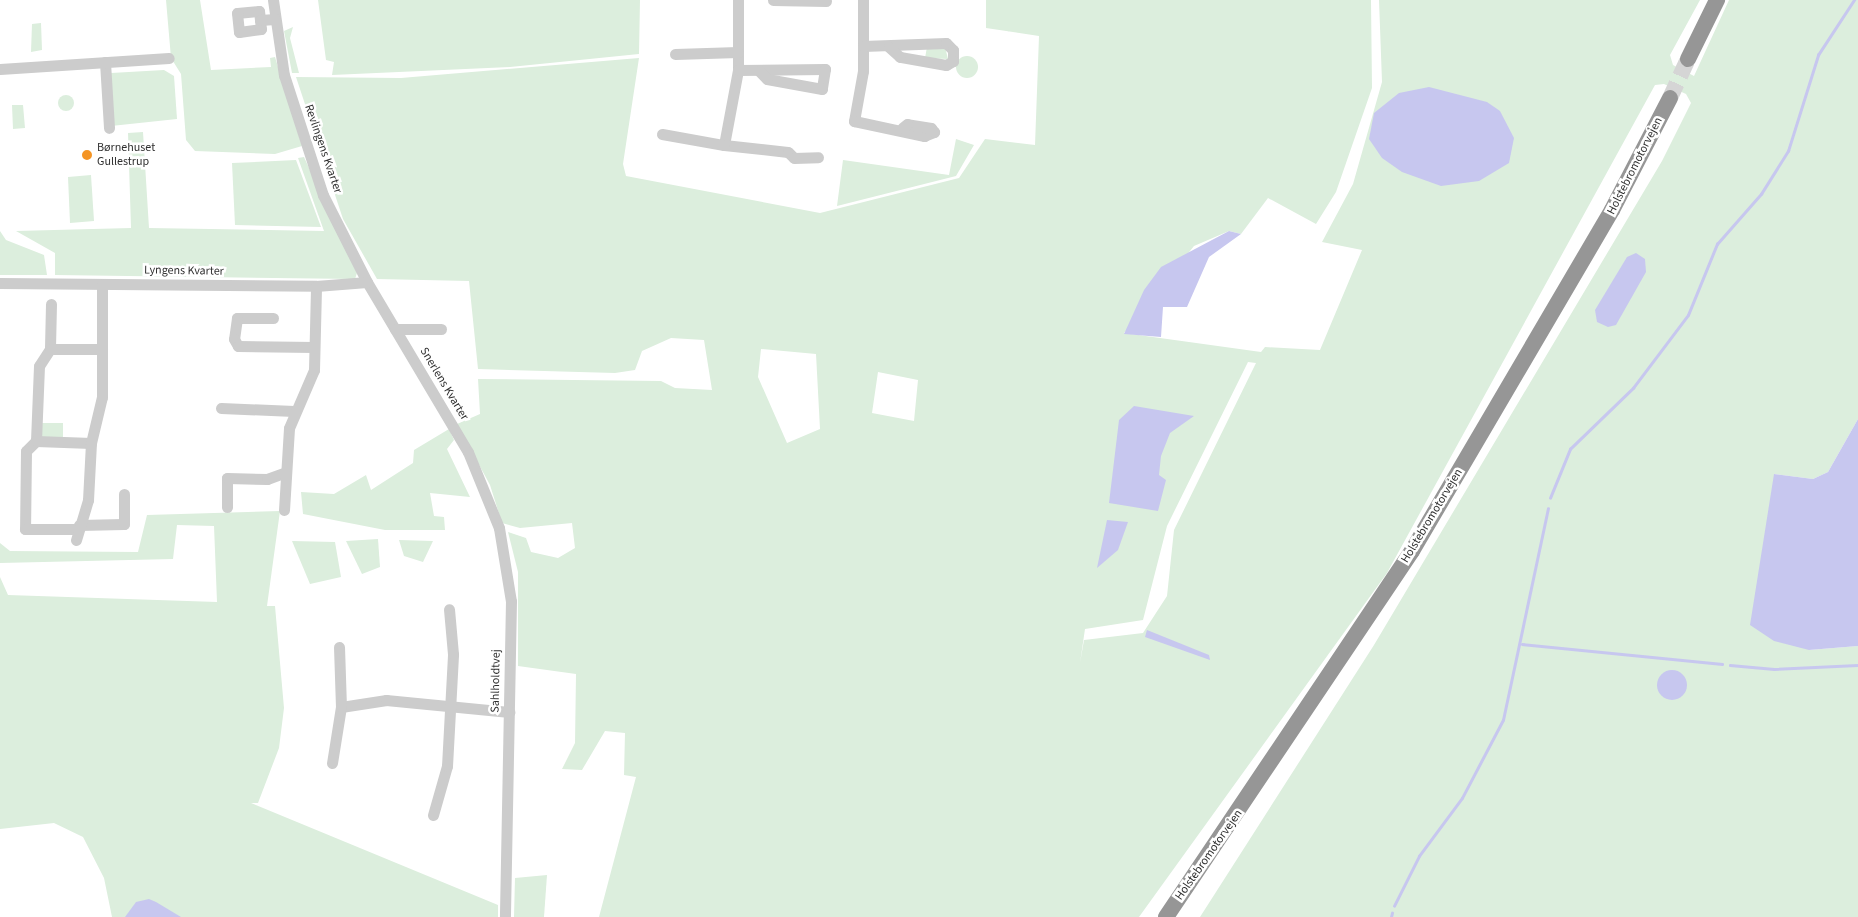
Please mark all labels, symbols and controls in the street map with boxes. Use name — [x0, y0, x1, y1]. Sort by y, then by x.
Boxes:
street label: Revlingens Kvarter — [301, 103, 345, 195]
street label: Holstebromotorvejen — [1604, 115, 1666, 217]
place label: Børnehuset Gullestrup — [97, 141, 155, 169]
marker: Børnehuset Gullestrup — [81, 149, 93, 161]
street label: Lyngens Kvarter — [144, 263, 224, 279]
street label: Snerlens Kvarter — [417, 345, 471, 423]
street label: Holstebromotorvejen — [1398, 466, 1466, 566]
street label: Sahlholdtvej — [488, 649, 504, 713]
street label: Holstebromotorvejen — [1172, 807, 1246, 903]

